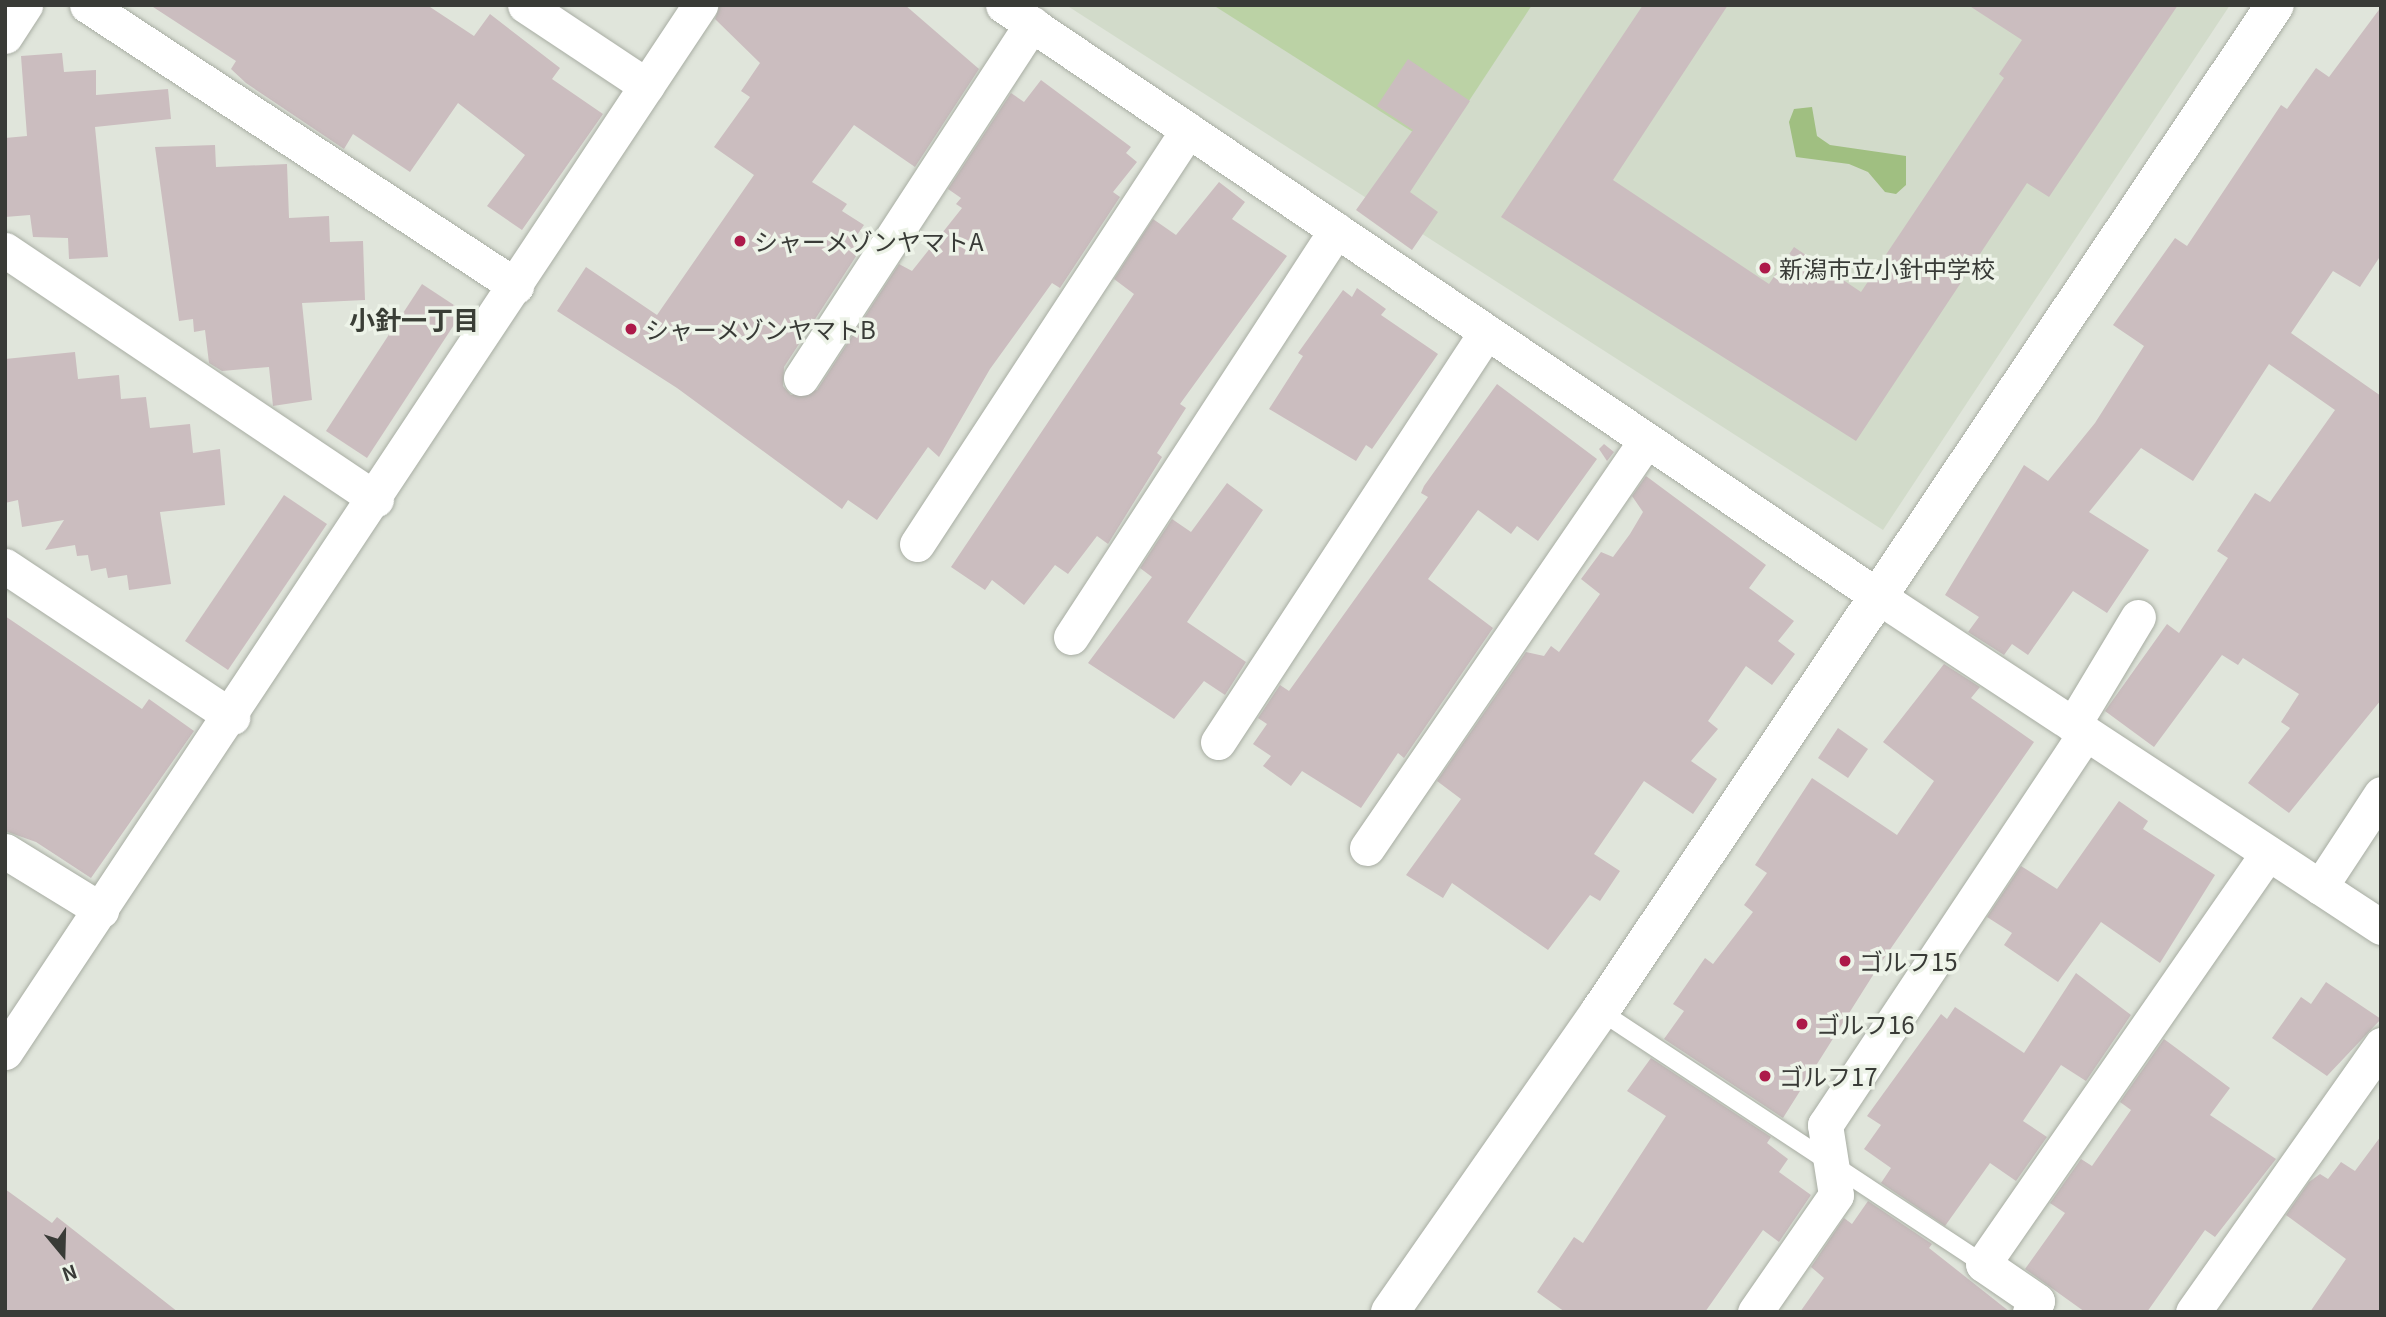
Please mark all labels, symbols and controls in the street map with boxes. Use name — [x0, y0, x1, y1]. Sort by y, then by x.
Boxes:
place label: シャーメゾンヤマトA — [754, 227, 985, 255]
marker: シャーメゾンヤマトA — [732, 233, 748, 249]
place label: 新潟市立小針中学校 — [1779, 254, 1995, 282]
marker: 新潟市立小針中学校 — [1757, 260, 1773, 276]
district label: 小針一丁目 — [349, 303, 479, 335]
place label: シャーメゾンヤマトB — [645, 315, 877, 343]
marker: シャーメゾンヤマトB — [623, 321, 639, 337]
place label: ゴルフ15 — [1859, 947, 1958, 975]
marker: ゴルフ15 — [1837, 953, 1853, 969]
place label: ゴルフ16 — [1816, 1010, 1915, 1038]
marker: ゴルフ16 — [1794, 1016, 1810, 1032]
place label: ゴルフ17 — [1779, 1062, 1878, 1090]
marker: ゴルフ17 — [1757, 1068, 1773, 1084]
north arrow — [28, 1219, 98, 1289]
text: N — [59, 1259, 81, 1289]

